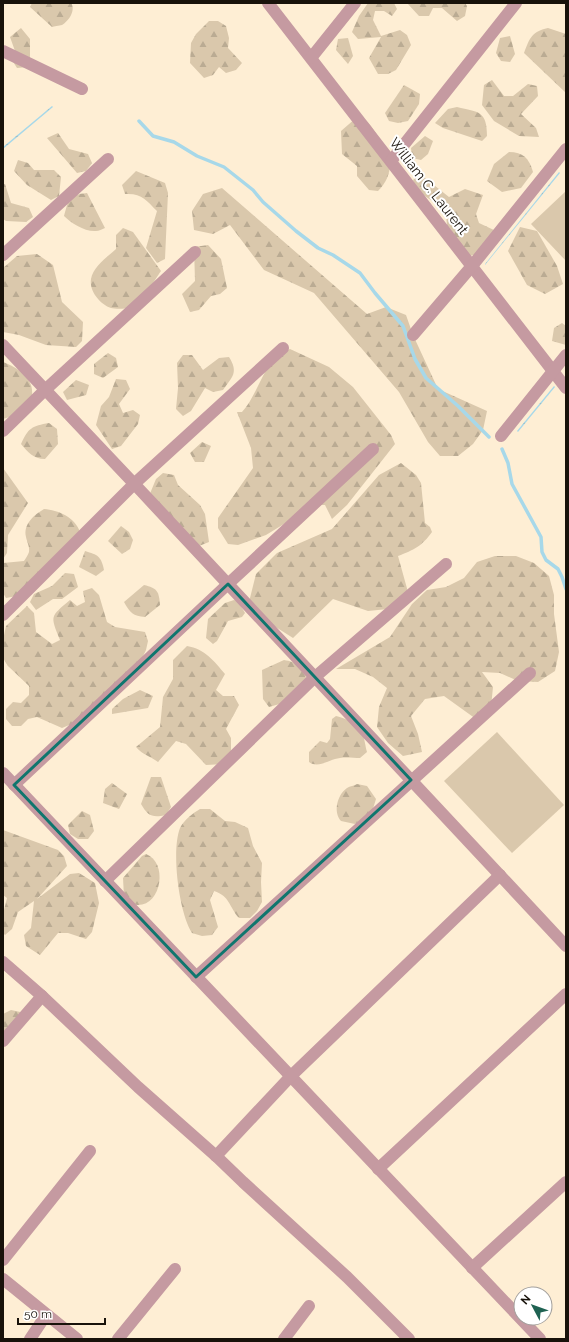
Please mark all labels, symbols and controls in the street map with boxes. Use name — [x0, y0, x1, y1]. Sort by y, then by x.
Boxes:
street label: William C. Laurent — [386, 135, 472, 238]
north arrow — [513, 1286, 553, 1326]
text: N — [518, 1292, 533, 1307]
scale bar — [18, 1300, 105, 1326]
text: 50 m — [24, 1307, 52, 1321]

